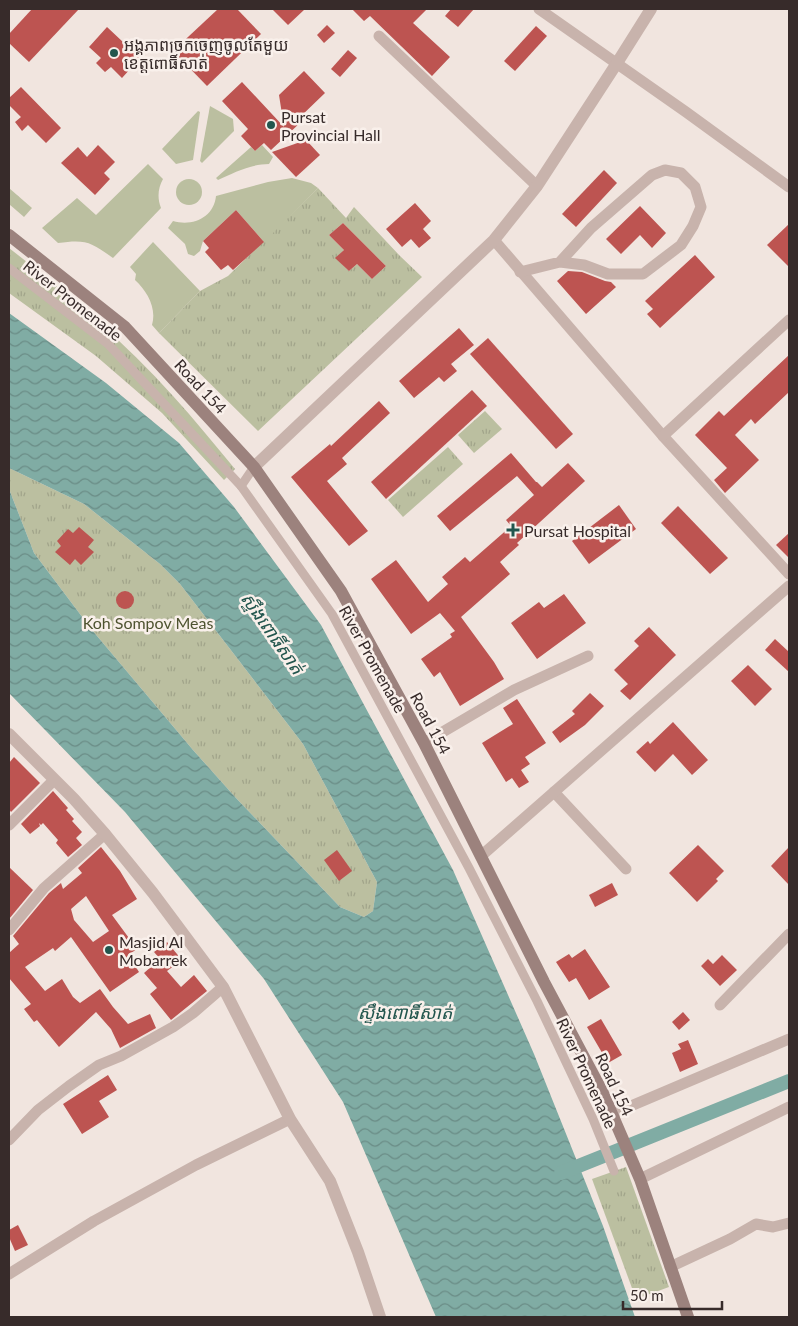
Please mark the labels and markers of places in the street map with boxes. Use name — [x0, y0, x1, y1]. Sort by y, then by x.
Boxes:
place label: អង្គភាពច្រកចេញចូលតែមួយ ខេត្តពោធិ៍សាត់ — [124, 35, 288, 73]
marker: អង្គភាពច្រកចេញចូលតែមួយ ខេត្តពោធិ៍សាត់ — [108, 47, 120, 59]
place label: Pursat Provincial Hall — [281, 107, 381, 144]
marker: Pursat Provincial Hall — [265, 119, 277, 131]
place label: Pursat Hospital — [524, 521, 631, 540]
marker: Pursat Hospital — [506, 523, 520, 537]
place label: Masjid Al Mobarrek — [119, 932, 188, 969]
marker: Masjid Al Mobarrek — [103, 944, 115, 956]

